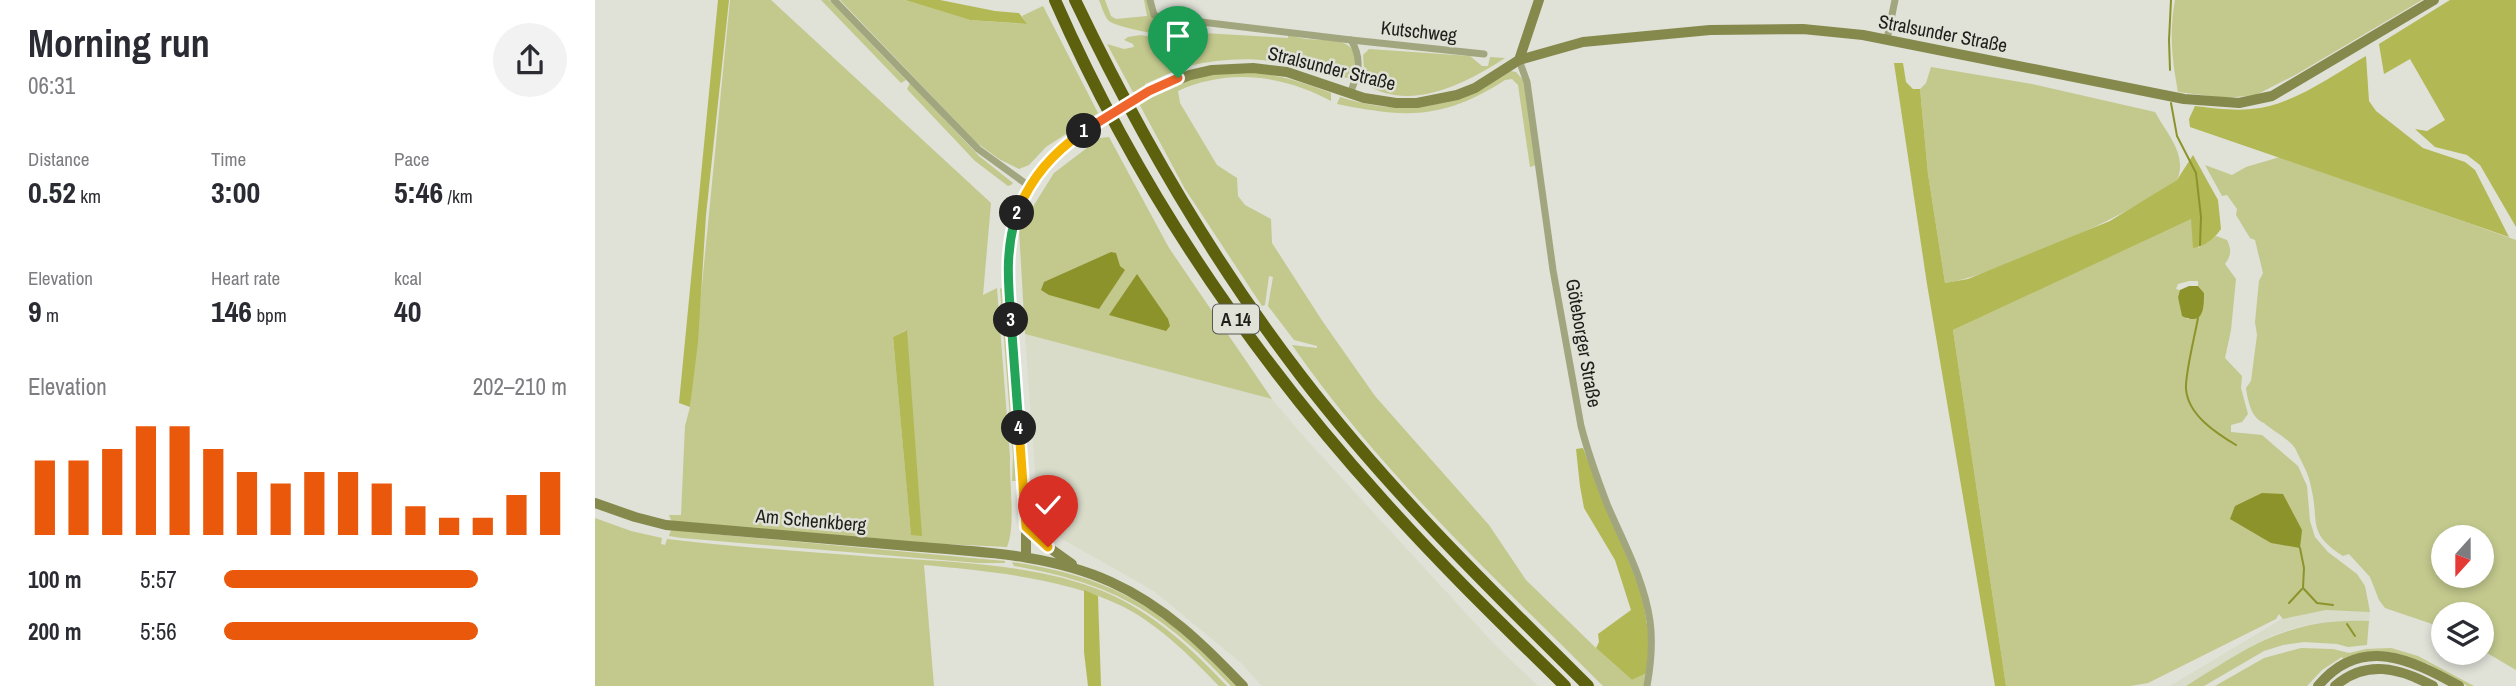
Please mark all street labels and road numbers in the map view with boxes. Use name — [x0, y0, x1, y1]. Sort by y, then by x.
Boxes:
street label: Stralsunder Straße — [1876, 8, 2010, 58]
street label: Kutschweg — [1380, 14, 1459, 48]
street label: Stralsunder Straße — [1265, 40, 1399, 96]
street label: Göteborger Straße — [1560, 277, 1608, 409]
road number: A 14 — [1213, 304, 1259, 334]
street label: Am Schenkberg — [754, 502, 868, 538]

